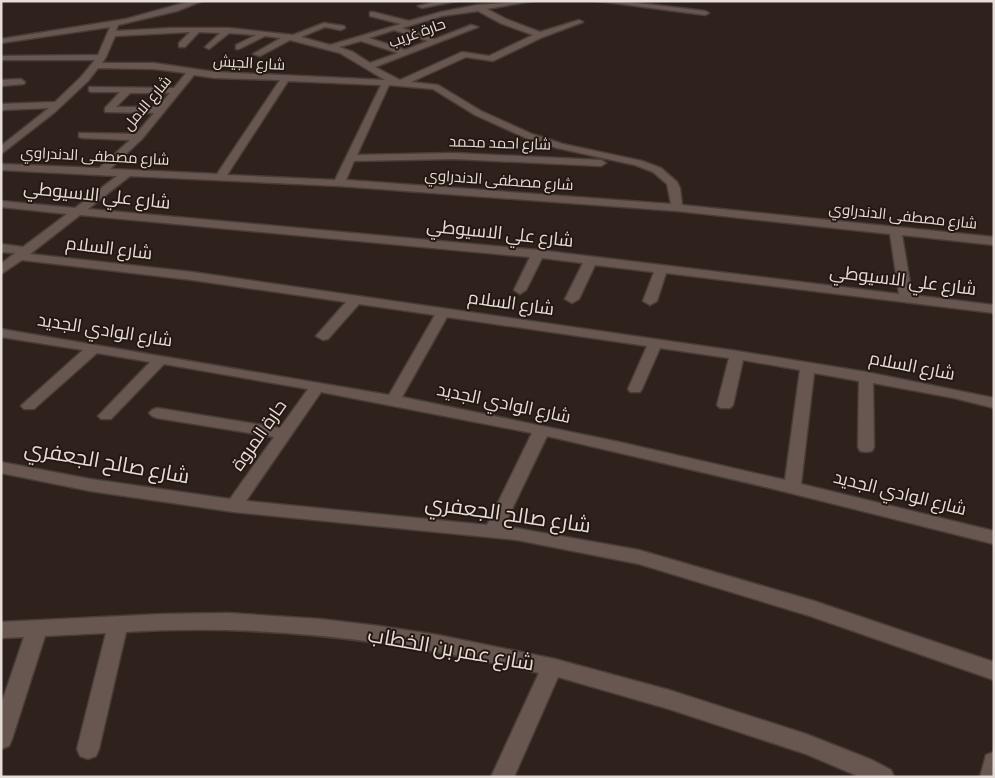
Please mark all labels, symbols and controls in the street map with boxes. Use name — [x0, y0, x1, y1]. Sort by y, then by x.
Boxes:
street label: حارة غريب — [386, 13, 448, 52]
street label: شارع الجيش — [212, 51, 286, 76]
street label: شارع الامل — [118, 71, 177, 135]
street label: شارع احمد محمد — [449, 131, 551, 156]
street label: شارع مصطفى الدندراوي — [20, 142, 170, 172]
street label: شارع مصطفى الدندراوي — [424, 165, 574, 197]
street label: شارع علي الاسيوطي — [22, 175, 172, 217]
street label: شارع مصطفى الدندراوي — [828, 198, 978, 236]
street label: شارع علي الاسيوطي — [425, 213, 575, 255]
street label: شارع السلام — [64, 231, 154, 265]
street label: شارع علي الاسيوطي — [828, 259, 978, 303]
street label: شارع السلام — [466, 285, 556, 321]
street label: شارع الوادي الجديد — [35, 307, 174, 354]
street label: شارع السلام — [867, 346, 957, 386]
street label: شارع الوادي الجديد — [434, 377, 573, 431]
street label: حارة المروة — [226, 395, 291, 475]
street label: شارع صالح الجعفري — [22, 434, 192, 492]
street label: شارع الوادي الجديد — [830, 465, 969, 523]
street label: شارع صالح الجعفري — [423, 489, 593, 541]
street label: شارع عمر بن الخطاب — [366, 621, 536, 677]

